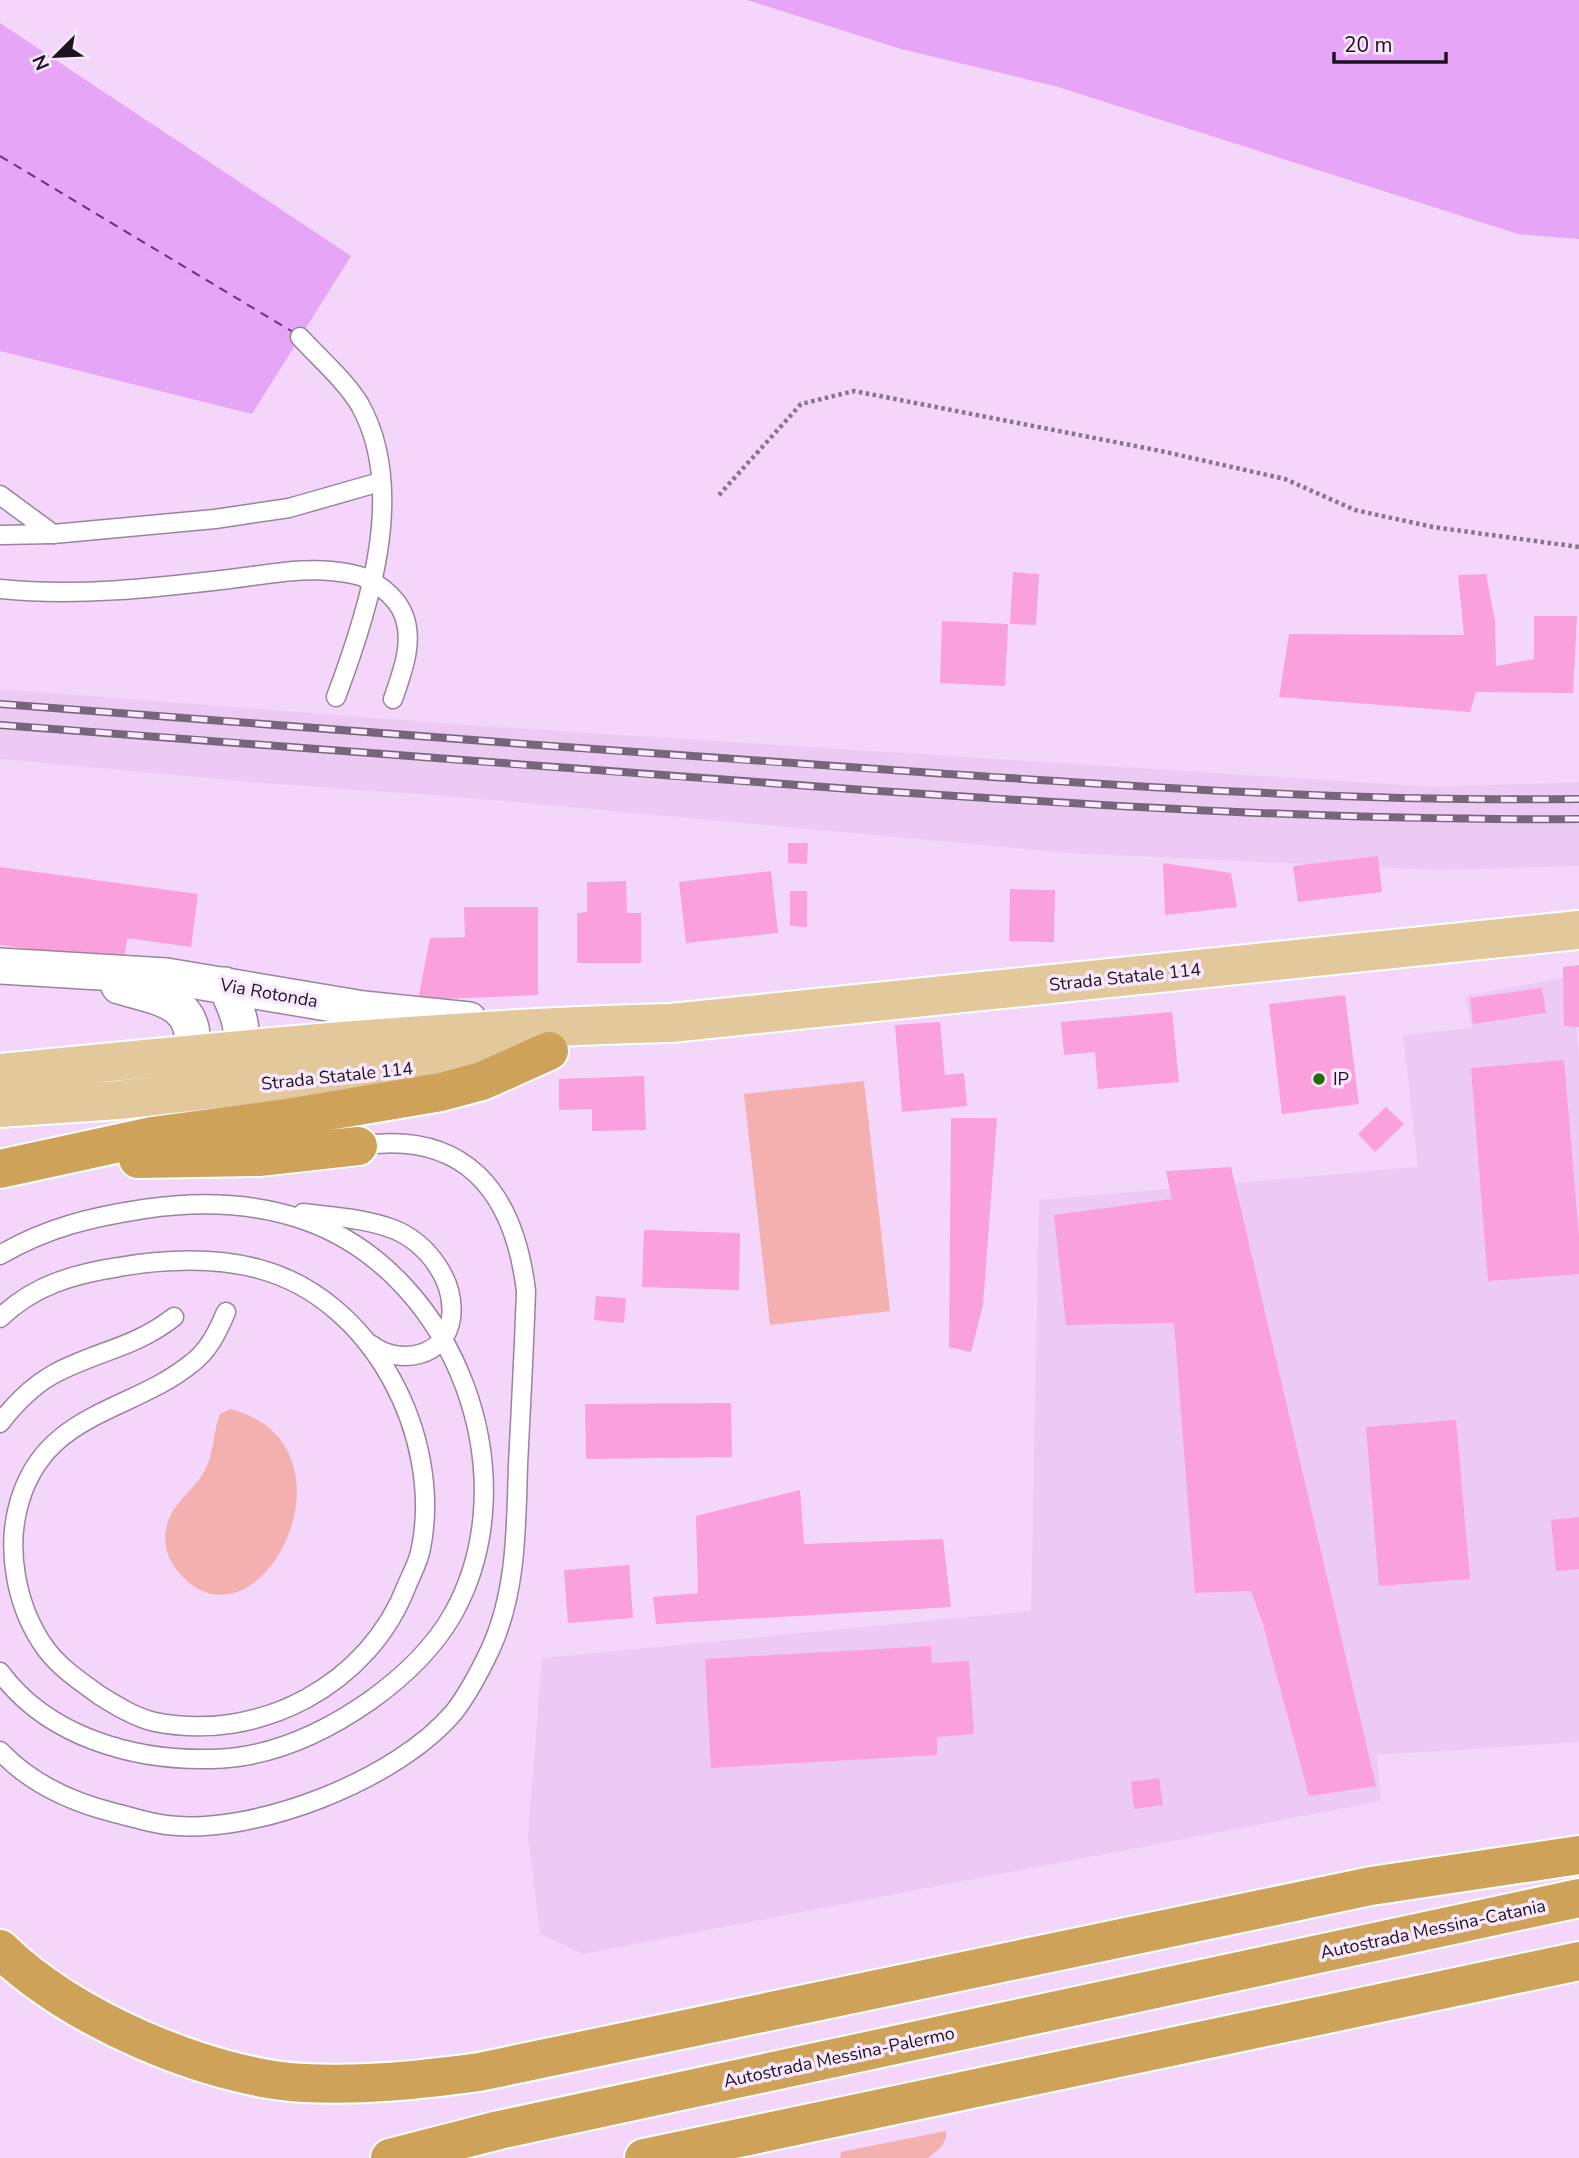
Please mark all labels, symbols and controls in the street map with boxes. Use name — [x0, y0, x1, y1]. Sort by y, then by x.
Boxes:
north arrow — [21, 21, 91, 91]
scale bar — [1334, 21, 1446, 65]
text: 20 m — [1344, 31, 1393, 59]
text: N — [27, 51, 56, 74]
street label: Strada Statale 114 — [1048, 957, 1202, 997]
street label: Via Rotonda — [217, 972, 320, 1013]
street label: Strada Statale 114 — [260, 1056, 414, 1096]
place label: IP — [1333, 1067, 1349, 1091]
marker: IP — [1311, 1071, 1327, 1087]
street label: Autostrada Messina-Catania — [1318, 1893, 1548, 1965]
street label: Autostrada Messina-Palermo — [721, 2021, 957, 2093]

